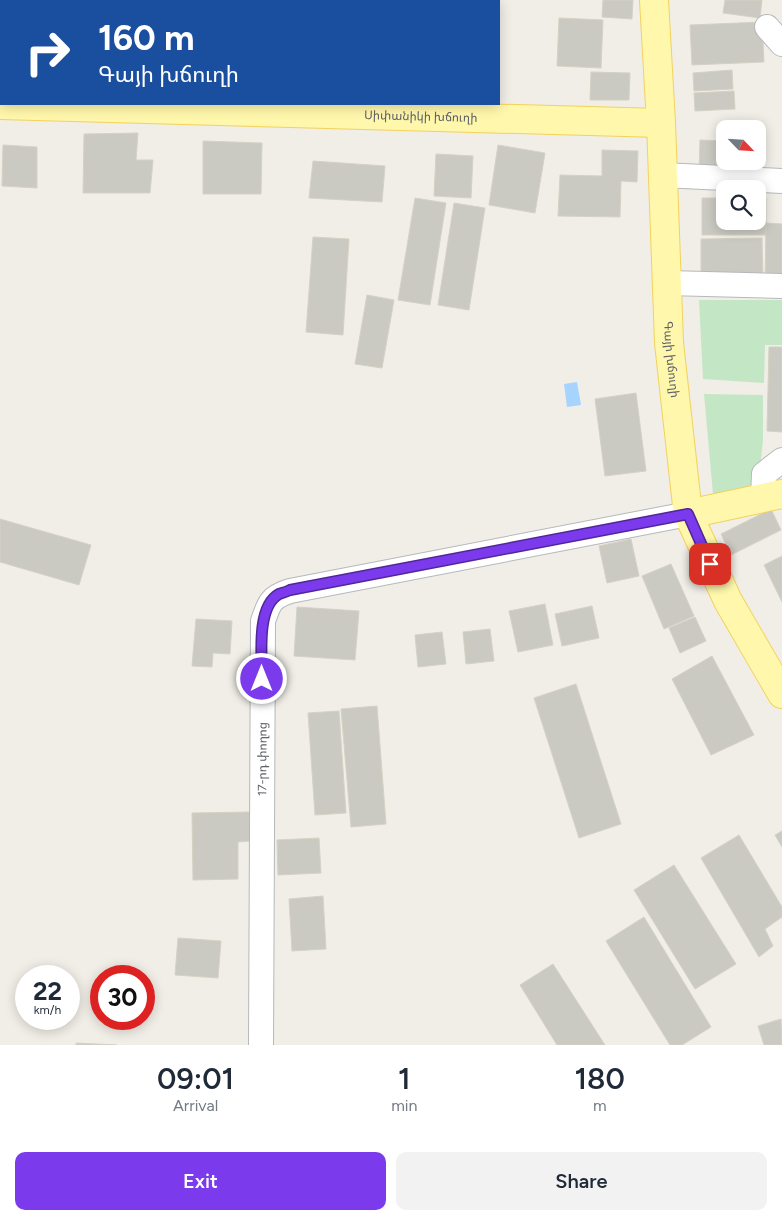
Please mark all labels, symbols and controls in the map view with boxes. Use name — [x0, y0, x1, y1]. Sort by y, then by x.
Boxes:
text: 160 m — [98, 17, 195, 59]
icon: right — [15, 20, 80, 85]
text: Գայի խճուղի — [98, 61, 239, 88]
street label: Սիփանիկի խճուղի — [364, 108, 478, 125]
north arrow — [716, 120, 766, 170]
map controls — [716, 120, 766, 230]
button: search — [716, 180, 766, 230]
street label: Գայի խճուղի — [661, 321, 682, 399]
pin — [689, 543, 731, 585]
icon: arrive — [696, 550, 724, 578]
position arrow — [235, 652, 287, 704]
street label: 17-րդ փողոց — [255, 722, 270, 796]
speed limit sign: 30 — [90, 965, 155, 1030]
text: 22 — [33, 976, 62, 1006]
text: km/h — [34, 1003, 61, 1017]
text: 09:01 — [157, 1060, 234, 1097]
text: 1 — [398, 1060, 411, 1097]
text: 180 — [575, 1060, 625, 1097]
text: Arrival — [173, 1096, 218, 1115]
text: min — [391, 1096, 417, 1115]
text: m — [593, 1096, 607, 1115]
button: Exit — [15, 1152, 386, 1210]
button: Share — [396, 1152, 767, 1210]

